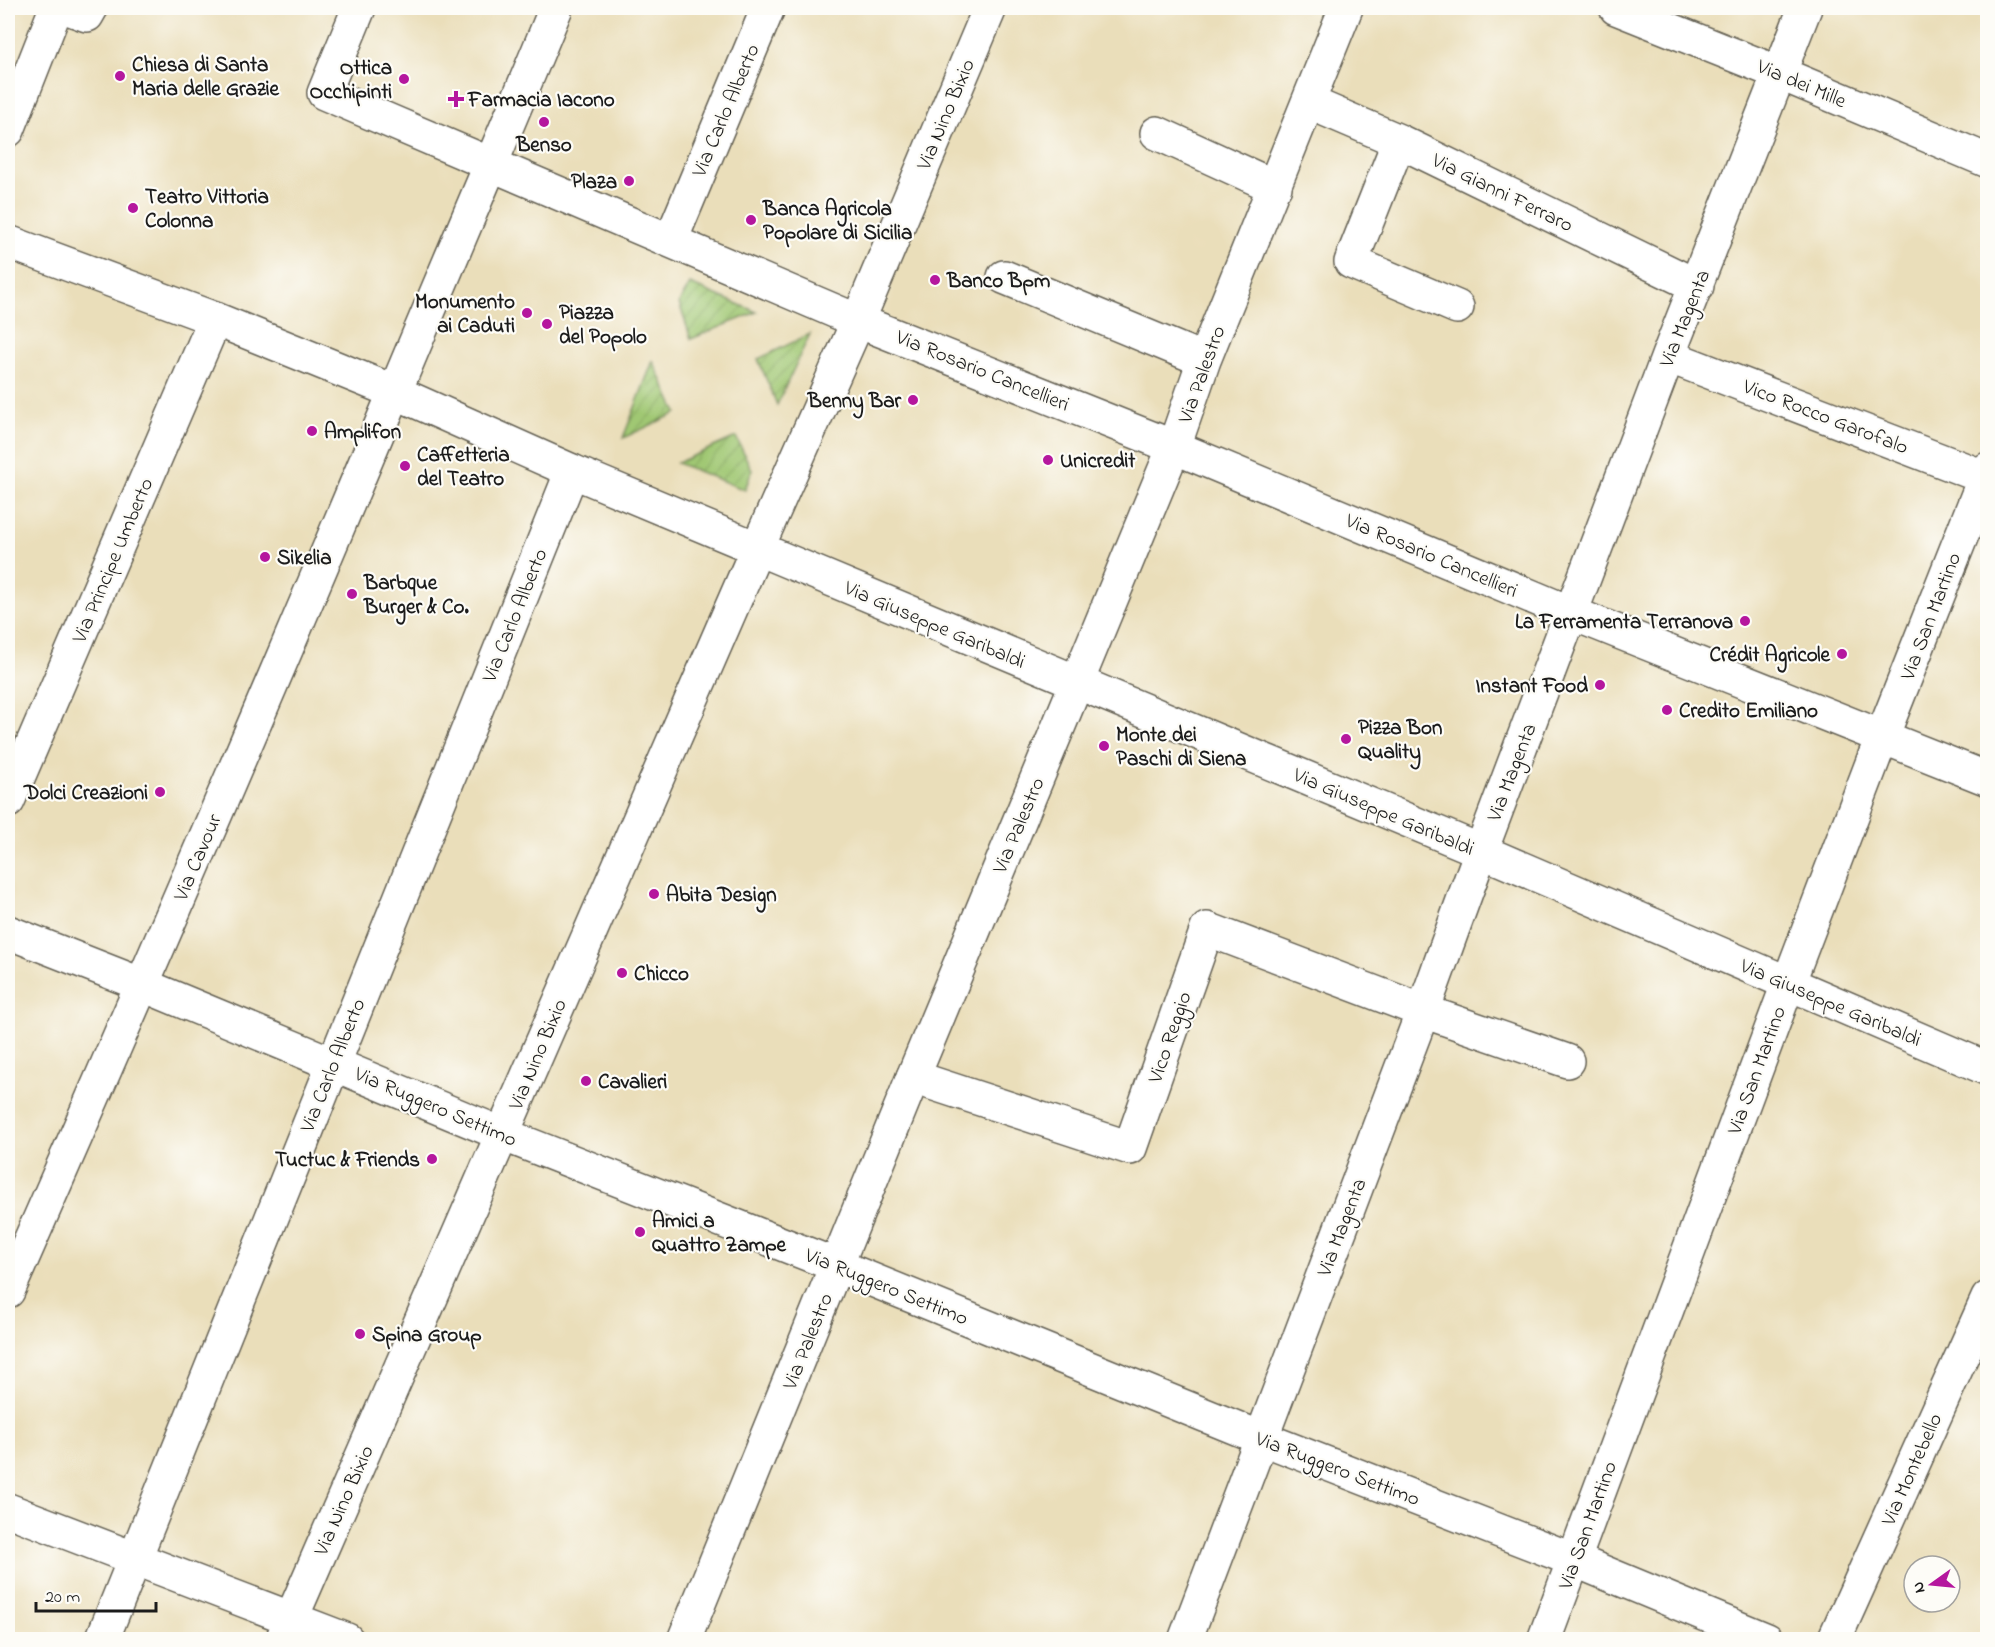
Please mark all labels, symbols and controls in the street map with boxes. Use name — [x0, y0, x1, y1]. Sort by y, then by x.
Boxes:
street label: Via Carlo Alberto — [685, 40, 768, 183]
place label: Chiesa di Santa Maria delle Grazie — [132, 51, 279, 105]
street label: Via dei Mille — [1751, 52, 1851, 117]
place label: Ottica Occhipinti — [309, 54, 392, 108]
street label: Via Nino Bixio — [910, 55, 984, 176]
marker: Chiesa di Santa Maria delle Grazie — [113, 69, 127, 83]
marker: Ottica Occhipinti — [397, 72, 411, 86]
place label: Farmacia Iacono — [467, 86, 615, 116]
marker: Farmacia Iacono — [449, 92, 463, 106]
marker: Benso — [537, 115, 551, 129]
place label: Benso — [515, 131, 572, 161]
street label: Via Gianni Ferraro — [1425, 146, 1578, 241]
place label: Plaza — [571, 168, 617, 198]
marker: Plaza — [622, 174, 636, 188]
place label: Teatro Vittoria Colonna — [145, 183, 269, 237]
place label: Banca Agricola Popolare di Sicilia — [762, 195, 912, 249]
marker: Teatro Vittoria Colonna — [126, 201, 140, 215]
marker: Banca Agricola Popolare di Sicilia — [744, 213, 758, 227]
street label: Via Magenta — [1652, 265, 1721, 374]
place label: Banco Bpm — [946, 267, 1050, 297]
marker: Banco Bpm — [928, 273, 942, 287]
place label: Monumento ai Caduti — [415, 288, 515, 342]
place label: Piazza del Popolo — [559, 299, 647, 353]
marker: Monumento ai Caduti — [520, 306, 534, 320]
marker: Piazza del Popolo — [540, 317, 554, 331]
street label: Via Palestro — [1171, 322, 1234, 429]
street label: Via Rosario Cancellieri — [890, 323, 1074, 420]
street label: Vico Rocco Garofalo — [1737, 372, 1912, 463]
place label: Benny Bar — [807, 387, 901, 419]
marker: Benny Bar — [906, 393, 920, 407]
place label: Amplifon — [324, 418, 401, 448]
marker: Amplifon — [305, 424, 319, 438]
place label: Caffetteria del Teatro — [417, 441, 510, 495]
place label: Unicredit — [1060, 447, 1136, 477]
marker: Unicredit — [1041, 453, 1055, 467]
marker: Caffetteria del Teatro — [398, 459, 412, 473]
street label: Via Principe Umberto — [65, 474, 162, 649]
street label: Via Rosario Cancellieri — [1339, 507, 1522, 607]
place label: Sikelia — [277, 544, 332, 574]
street label: Via Carlo Alberto — [475, 544, 556, 688]
street label: Via San Martino — [1893, 549, 1970, 686]
marker: Sikelia — [258, 550, 272, 564]
place label: Barbque Burger & Co. — [363, 569, 470, 625]
street label: Via Giuseppe Garibaldi — [838, 574, 1029, 678]
marker: Barbque Burger & Co. — [345, 587, 359, 601]
place label: La Ferramenta Terranova — [1515, 608, 1733, 638]
marker: La Ferramenta Terranova — [1738, 614, 1752, 628]
place label: Crédit Agricole — [1709, 641, 1831, 673]
marker: Crédit Agricole — [1835, 647, 1849, 661]
place label: Instant Food — [1476, 672, 1588, 702]
marker: Instant Food — [1593, 678, 1607, 692]
place label: Credito Emiliano — [1679, 697, 1818, 727]
marker: Credito Emiliano — [1660, 703, 1674, 717]
place label: Pizza Bon Quality — [1358, 714, 1442, 770]
street label: Via Magenta — [1480, 719, 1547, 828]
place label: Monte dei Paschi di Siena — [1116, 721, 1246, 775]
marker: Pizza Bon Quality — [1339, 732, 1353, 746]
marker: Monte dei Paschi di Siena — [1097, 739, 1111, 753]
street label: Via Giuseppe Garibaldi — [1287, 761, 1478, 865]
street label: Via Palestro — [986, 773, 1054, 879]
place label: Dolci Creazioni — [23, 779, 148, 809]
marker: Dolci Creazioni — [153, 785, 167, 799]
street label: Via Cavour — [167, 809, 231, 907]
place label: Abita Design — [666, 881, 777, 913]
marker: Abita Design — [647, 887, 661, 901]
street label: Via Giuseppe Garibaldi — [1734, 952, 1925, 1056]
place label: Chicco — [634, 960, 689, 990]
marker: Chicco — [615, 966, 629, 980]
street label: Vico Reggio — [1141, 988, 1202, 1089]
street label: Via Carlo Alberto — [293, 994, 374, 1138]
street label: Via Nino Bixio — [502, 995, 576, 1116]
street label: Via San Martino — [1720, 1002, 1795, 1140]
street label: Via Ruggero Settimo — [348, 1060, 521, 1157]
place label: Cavalieri — [598, 1068, 668, 1098]
marker: Cavalieri — [579, 1074, 593, 1088]
place label: Tuctuc & Friends — [275, 1146, 420, 1176]
marker: Tuctuc & Friends — [425, 1152, 439, 1166]
street label: Via Magenta — [1310, 1174, 1377, 1283]
place label: Amici a Quattro Zampe — [652, 1207, 787, 1261]
marker: Amici a Quattro Zampe — [633, 1225, 647, 1239]
street label: Via Ruggero Settimo — [798, 1241, 973, 1336]
street label: Via Palestro — [776, 1289, 842, 1395]
place label: Spina Group — [372, 1321, 482, 1351]
marker: Spina Group — [353, 1327, 367, 1341]
street label: Via Montebello — [1874, 1409, 1951, 1532]
street label: Via Ruggero Settimo — [1249, 1424, 1424, 1517]
street label: Via Nino Bixio — [307, 1441, 383, 1562]
street label: Via San Martino — [1551, 1457, 1626, 1595]
north arrow — [1902, 1554, 1962, 1614]
scale bar — [36, 1575, 156, 1613]
text: N — [1906, 1579, 1932, 1596]
text: 20 m — [45, 1585, 80, 1611]

